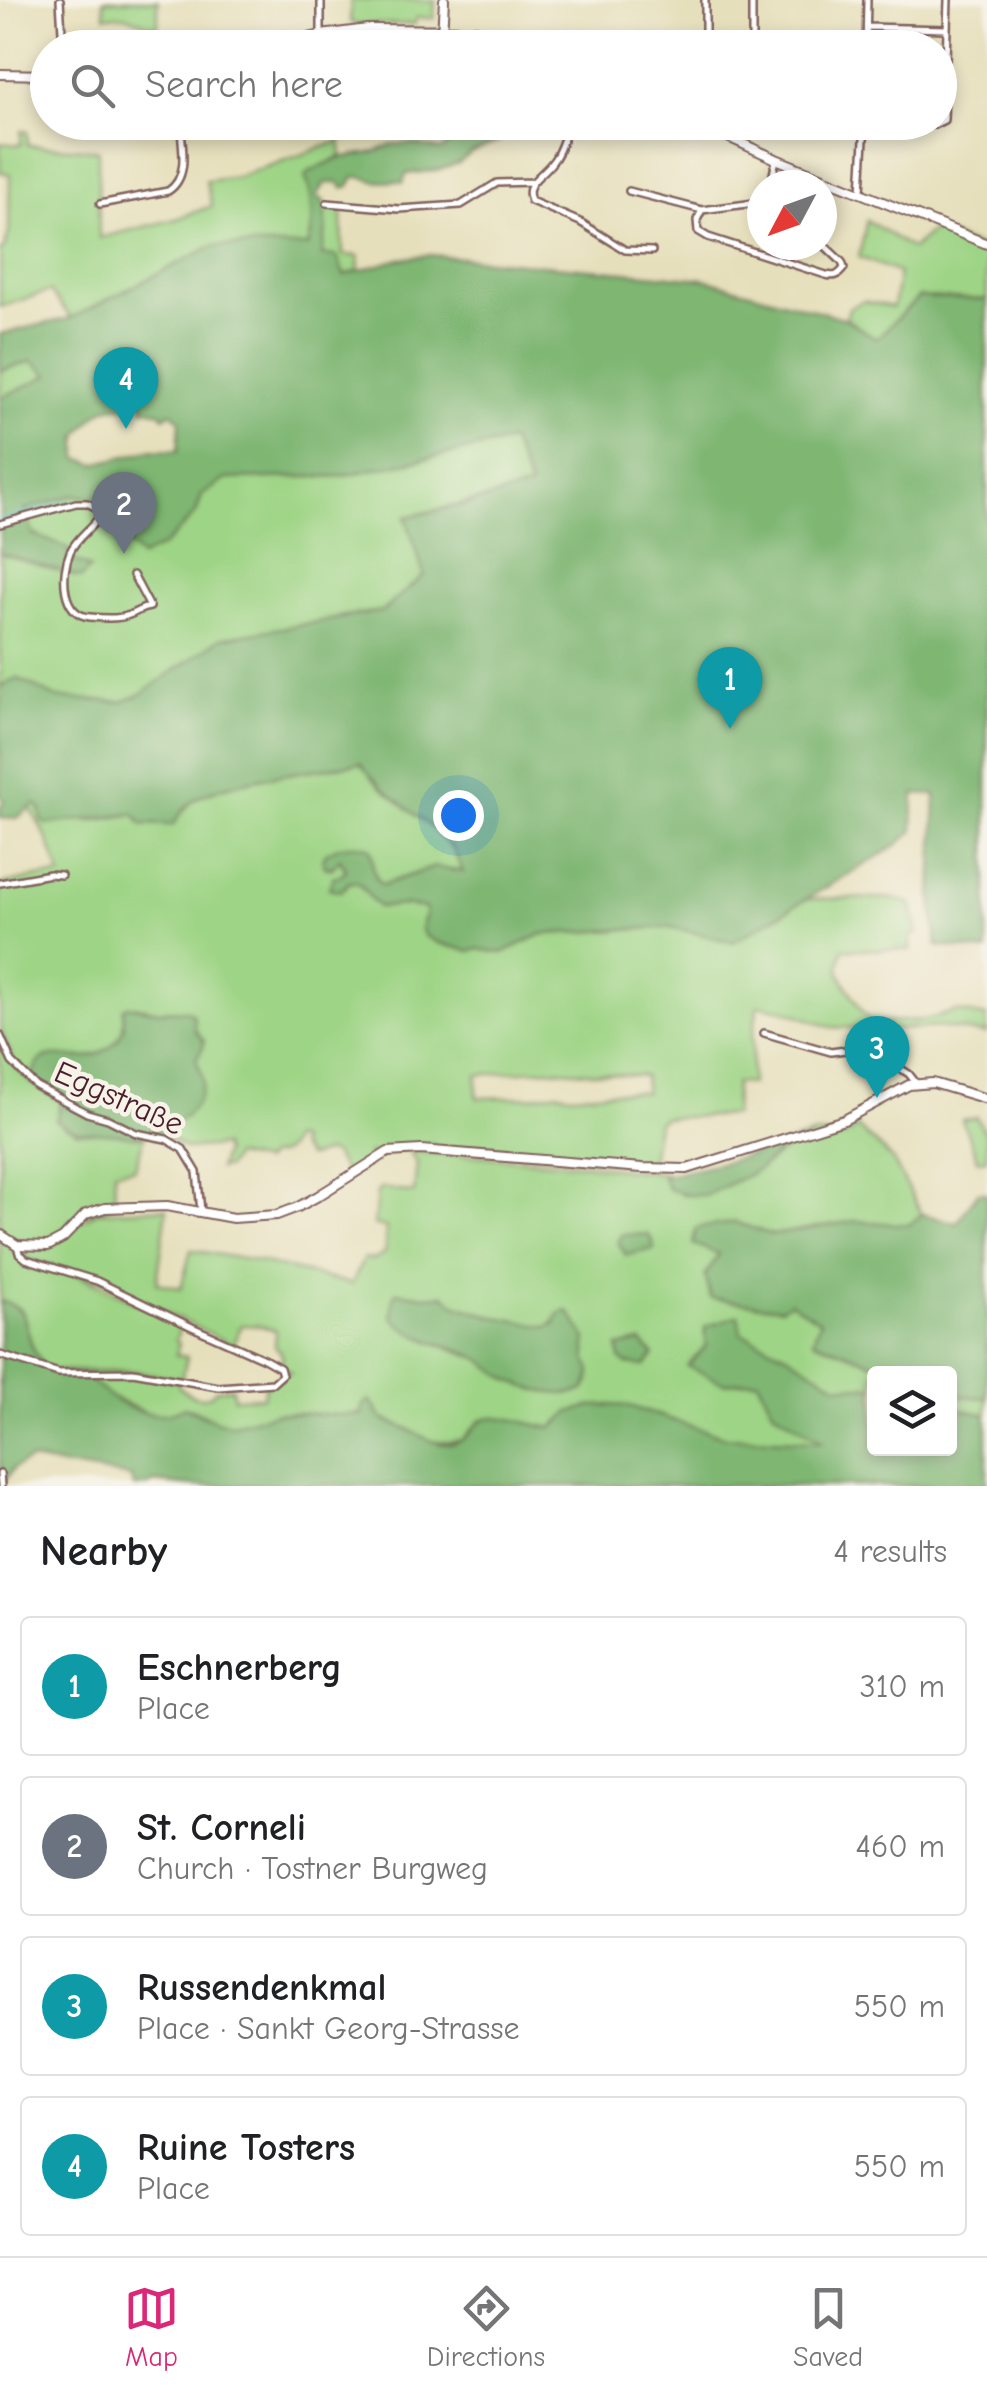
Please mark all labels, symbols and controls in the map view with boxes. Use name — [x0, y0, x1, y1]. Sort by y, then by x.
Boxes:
search box — [30, 30, 957, 140]
icon: search — [65, 58, 120, 113]
text: Search here — [145, 63, 343, 107]
north arrow — [747, 170, 837, 260]
pin: 4 — [94, 346, 158, 429]
pin: 2 — [92, 472, 156, 554]
pin: 1 — [698, 646, 762, 729]
your location — [433, 790, 484, 841]
pin: 3 — [844, 1016, 910, 1098]
street label: Eggstraße — [49, 1053, 189, 1143]
map controls — [867, 1366, 957, 1456]
button: layers — [867, 1366, 957, 1456]
text: Nearby — [40, 1527, 167, 1576]
text: 4 results — [834, 1533, 947, 1570]
text: Eschnerberg — [137, 1646, 342, 1690]
text: 1 — [68, 1668, 81, 1705]
text: 310 m — [859, 1668, 945, 1705]
text: Place — [137, 1690, 210, 1727]
text: St. Corneli — [137, 1806, 306, 1850]
text: 2 — [67, 1828, 82, 1865]
text: 460 m — [856, 1828, 945, 1865]
text: Church · Tostner Burgweg — [137, 1850, 488, 1887]
text: Russendenkmal — [137, 1966, 387, 2010]
text: 3 — [67, 1988, 82, 2025]
text: 550 m — [854, 1988, 945, 2025]
text: Place · Sankt Georg-Strasse — [137, 2010, 520, 2047]
text: Ruine Tosters — [137, 2126, 355, 2170]
text: 4 — [67, 2148, 82, 2185]
text: 550 m — [854, 2148, 945, 2185]
text: Place — [137, 2170, 210, 2207]
tab: Map — [124, 2281, 179, 2373]
tab: Directions — [427, 2281, 545, 2373]
tab: Saved — [793, 2281, 863, 2373]

